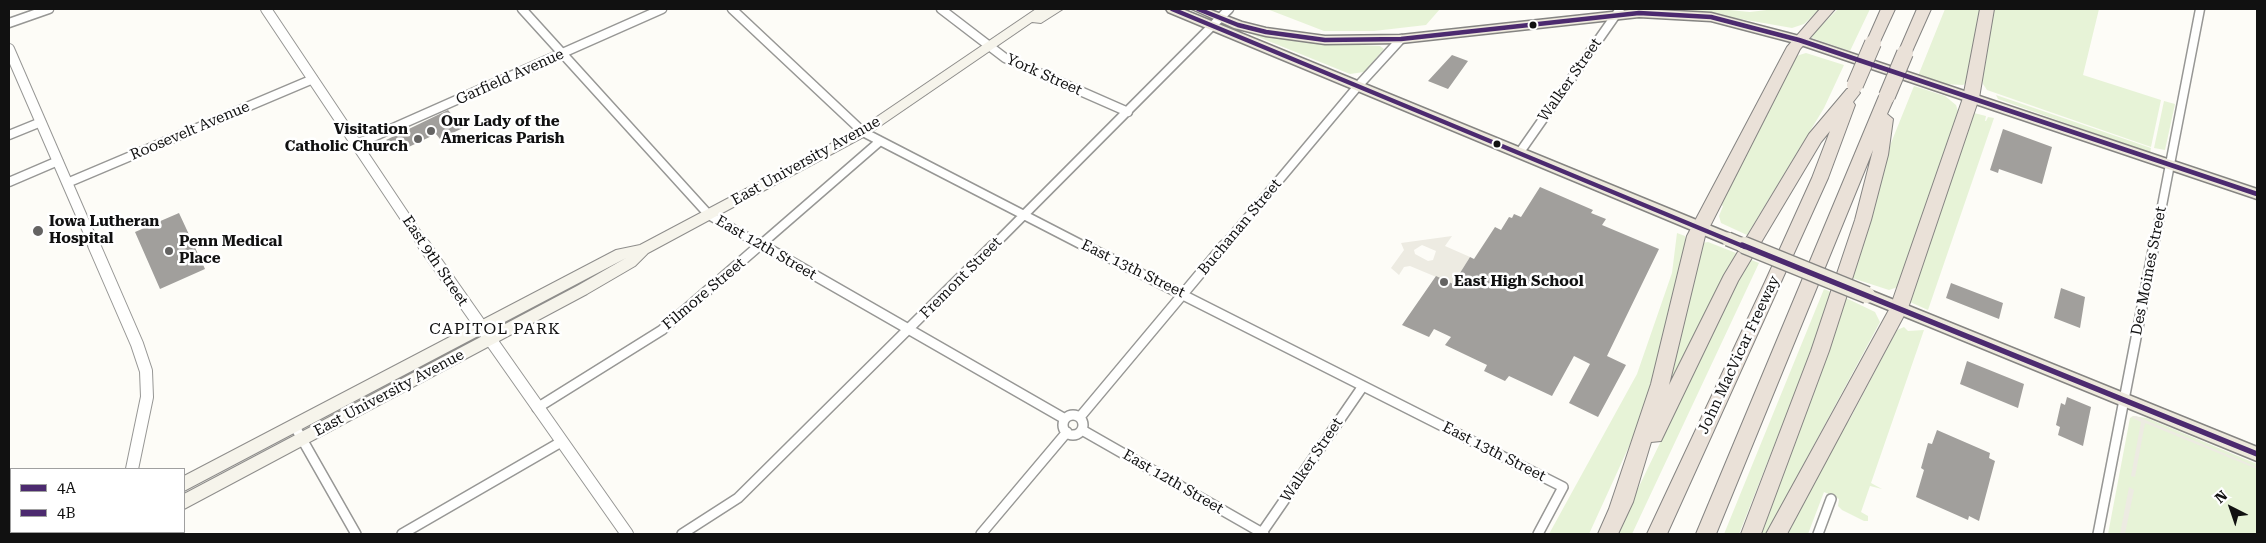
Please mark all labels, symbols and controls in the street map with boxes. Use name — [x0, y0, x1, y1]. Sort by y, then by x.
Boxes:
unlabelled marker — [1528, 20, 1538, 30]
street label: Walker Street — [1535, 35, 1605, 125]
street label: Garfield Avenue — [453, 45, 567, 109]
street label: York Street — [1003, 50, 1085, 100]
street label: Roosevelt Avenue — [128, 98, 252, 164]
place label: Our Lady of the Americas Parish — [441, 113, 565, 148]
street label: East University Avenue — [728, 113, 884, 209]
place label: Visitation Catholic Church — [285, 121, 408, 156]
marker: Our Lady of the Americas Parish — [425, 125, 437, 137]
marker: Visitation Catholic Church — [412, 133, 424, 145]
unlabelled marker — [1492, 139, 1502, 149]
street label: Buchanan Street — [1195, 175, 1285, 279]
street label: Des Moines Street — [2128, 205, 2170, 337]
street label: East 12th Street — [712, 212, 820, 284]
place label: Iowa Lutheran Hospital — [49, 213, 159, 248]
street label: East 9th Street — [398, 213, 472, 309]
marker: Iowa Lutheran Hospital — [31, 224, 45, 238]
place label: Penn Medical Place — [179, 233, 282, 268]
street label: Fremont Street — [916, 233, 1006, 323]
street label: East 13th Street — [1078, 236, 1188, 302]
marker: Penn Medical Place — [163, 245, 175, 257]
street label: Filmore Street — [659, 254, 749, 334]
place label: East High School — [1454, 273, 1584, 291]
street label: John MacVicar Freeway — [1694, 273, 1784, 437]
marker: East High School — [1438, 276, 1450, 288]
district label: CAPITOL PARK — [428, 319, 562, 339]
street label: East University Avenue — [311, 346, 467, 440]
street label: Walker Street — [1277, 414, 1347, 506]
street label: East 13th Street — [1439, 418, 1549, 486]
street label: East 12th Street — [1119, 446, 1227, 518]
legend — [10, 468, 185, 533]
text: 4A — [57, 479, 76, 497]
north arrow — [2206, 483, 2256, 533]
text: N — [2212, 487, 2230, 506]
text: 4B — [57, 504, 75, 522]

